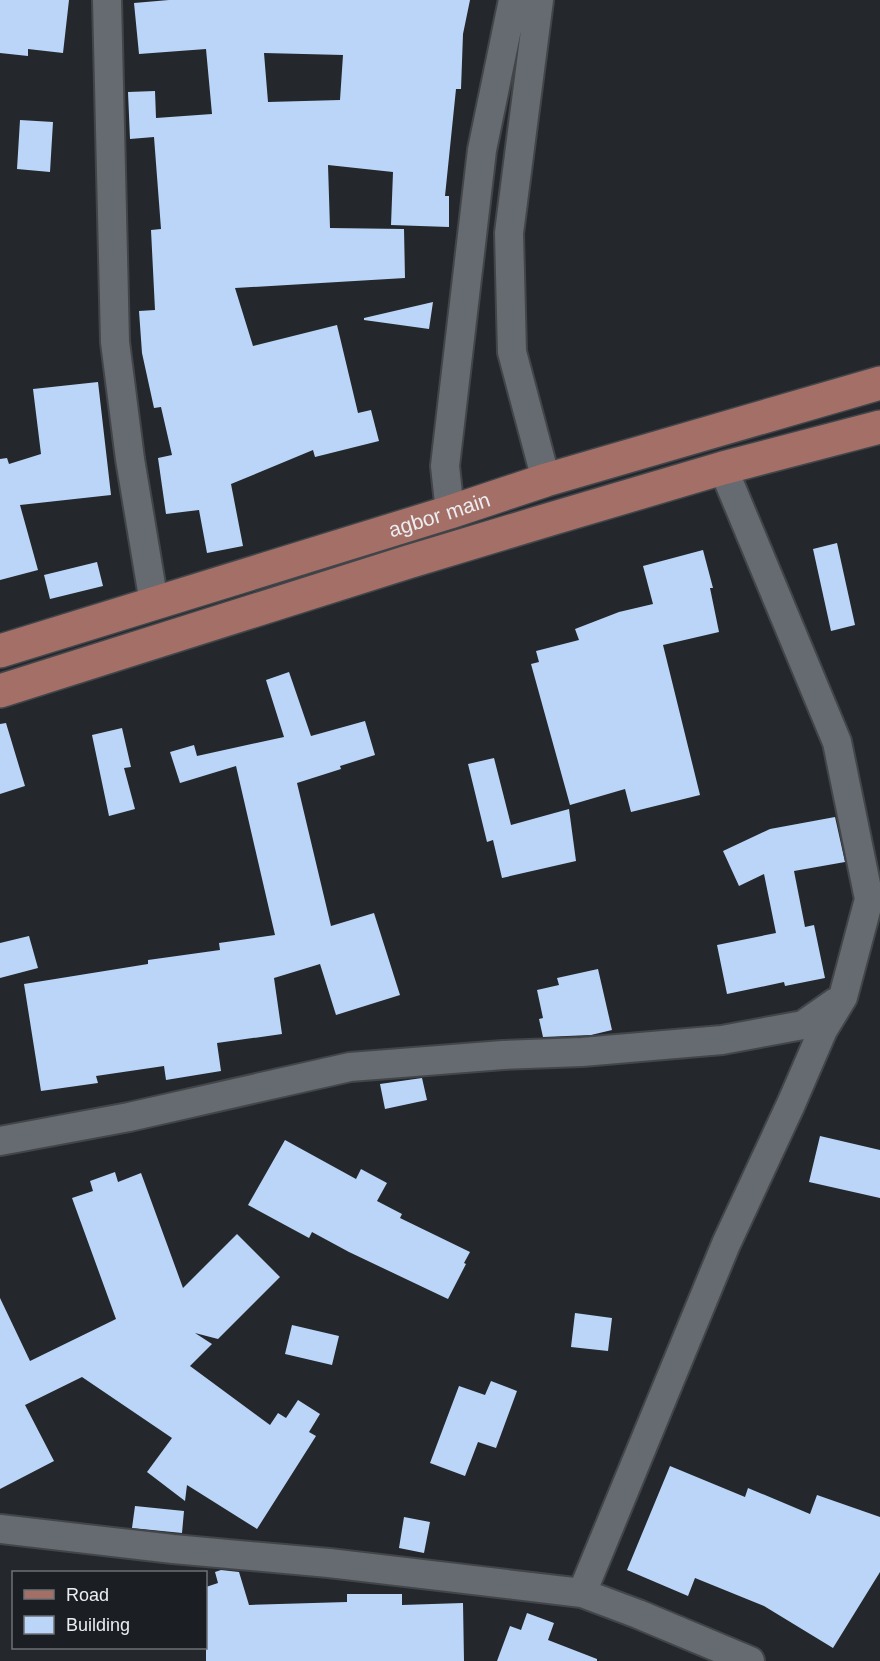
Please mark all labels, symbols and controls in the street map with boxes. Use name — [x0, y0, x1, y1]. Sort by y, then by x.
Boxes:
street label: agbor main — [386, 487, 493, 541]
legend — [12, 1571, 207, 1649]
text: Road — [66, 1585, 109, 1605]
text: Building — [66, 1615, 130, 1635]

